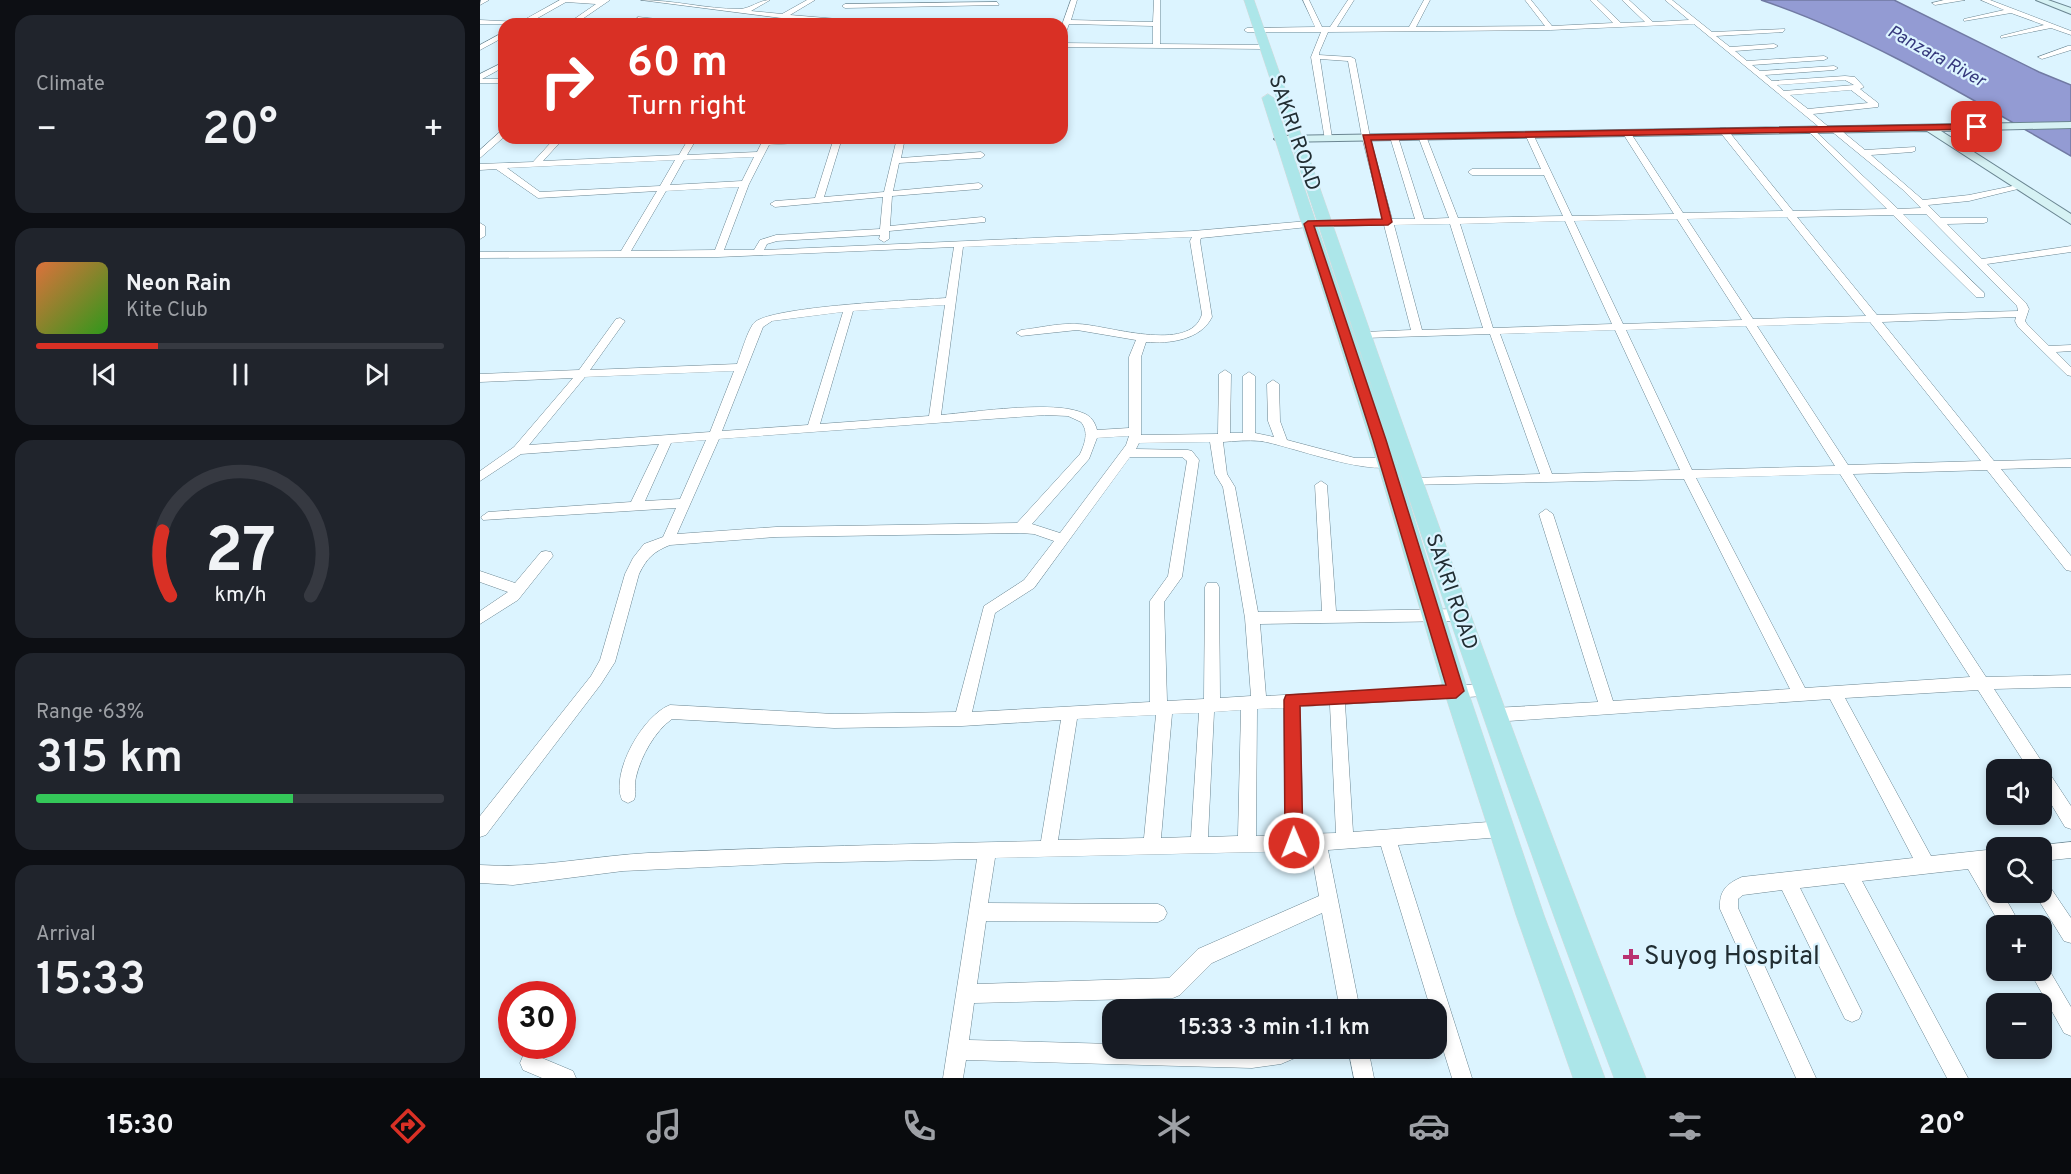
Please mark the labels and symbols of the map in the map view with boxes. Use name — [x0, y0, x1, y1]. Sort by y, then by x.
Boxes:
water label: Panzara River — [1883, 21, 1991, 94]
street label: SAKRI ROAD — [1262, 71, 1326, 195]
pin — [1951, 101, 2002, 152]
street label: SAKRI ROAD — [1419, 530, 1483, 654]
position arrow — [1262, 811, 1326, 875]
place label: Suyog Hospital — [1644, 941, 1820, 974]
marker: Suyog Hospital — [1622, 948, 1640, 966]
speed limit sign: 30 — [498, 981, 576, 1059]

